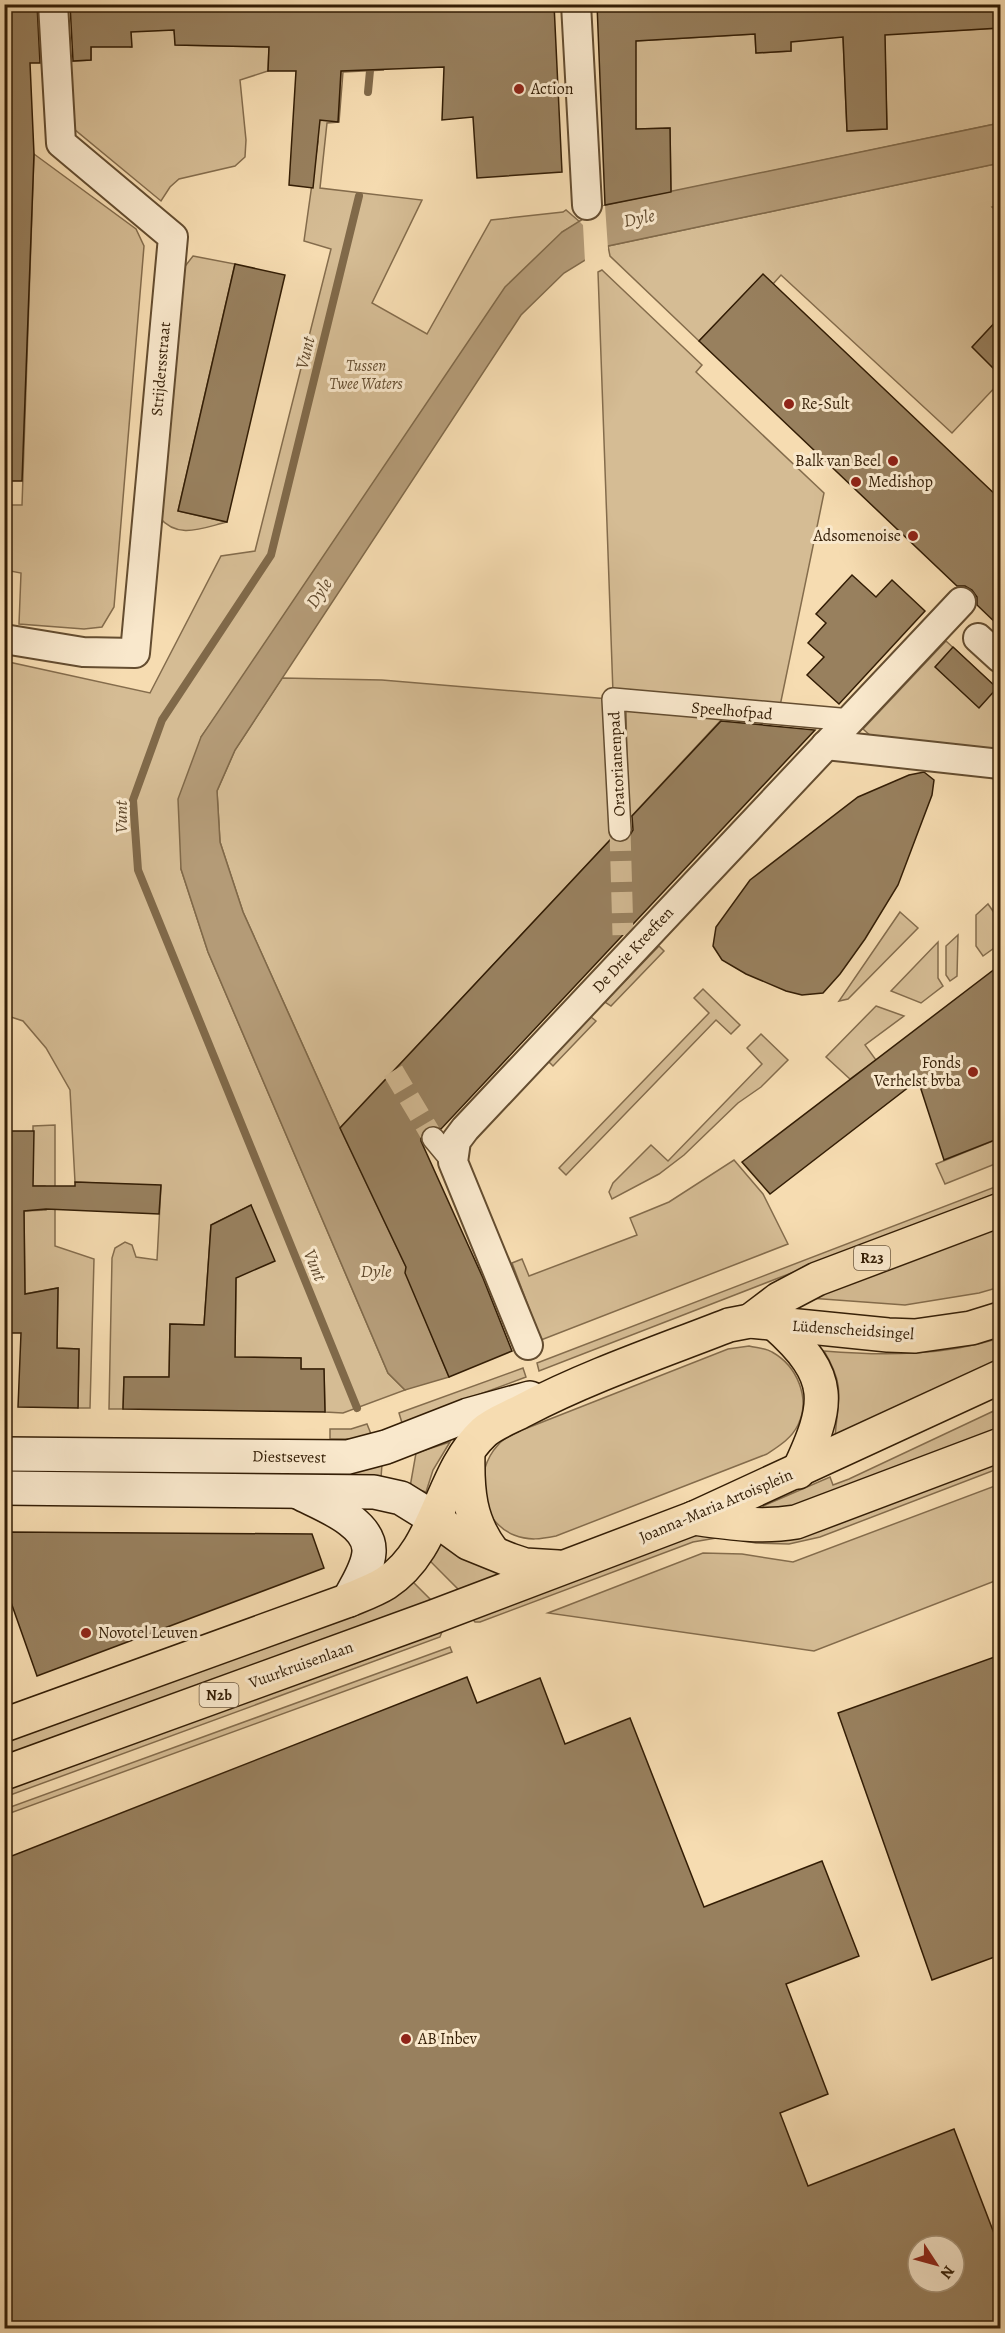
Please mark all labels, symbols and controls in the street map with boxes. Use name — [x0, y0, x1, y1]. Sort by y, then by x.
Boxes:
place label: Action — [530, 78, 574, 100]
marker: Action — [512, 82, 526, 96]
water label: Dyle — [621, 203, 657, 233]
street label: Strijdersstraat — [146, 321, 176, 417]
water label: Vunt — [289, 333, 321, 372]
park label: Tussen Twee Waters — [329, 355, 403, 395]
place label: Re-Sult — [801, 393, 850, 415]
marker: Re-Sult — [782, 397, 796, 411]
place label: Balk van Beel — [795, 450, 881, 472]
marker: Balk van Beel — [886, 454, 900, 468]
place label: Medishop — [868, 471, 933, 493]
marker: Medishop — [849, 475, 863, 489]
place label: Adsomenoise — [813, 525, 901, 547]
marker: Adsomenoise — [906, 529, 920, 543]
water label: Dyle — [300, 573, 338, 613]
street label: Speelhofpad — [690, 696, 774, 726]
street label: Oratorianenpad — [603, 711, 631, 817]
water label: Vunt — [109, 800, 133, 833]
street label: De Drie Kreeften — [587, 902, 679, 998]
place label: Fonds Verhelst bvba — [873, 1052, 962, 1092]
marker: Fonds Verhelst bvba — [966, 1065, 980, 1079]
water label: Vunt — [298, 1245, 333, 1285]
road number: R23 — [854, 1246, 890, 1270]
water label: Dyle — [360, 1259, 392, 1283]
street label: Lüdenscheidsingel — [791, 1315, 915, 1345]
street label: Diestsevest — [252, 1445, 326, 1469]
street label: Joanna-Maria Artoisplein — [636, 1464, 796, 1548]
place label: Novotel Leuven — [98, 1622, 198, 1644]
marker: Novotel Leuven — [79, 1626, 93, 1640]
street label: Vuurkruisenlaan — [245, 1636, 357, 1694]
road number: N2b — [200, 1683, 238, 1707]
place label: AB Inbev — [417, 2028, 478, 2050]
marker: AB Inbev — [399, 2032, 413, 2046]
north arrow — [906, 2234, 966, 2294]
text: N — [935, 2261, 960, 2284]

